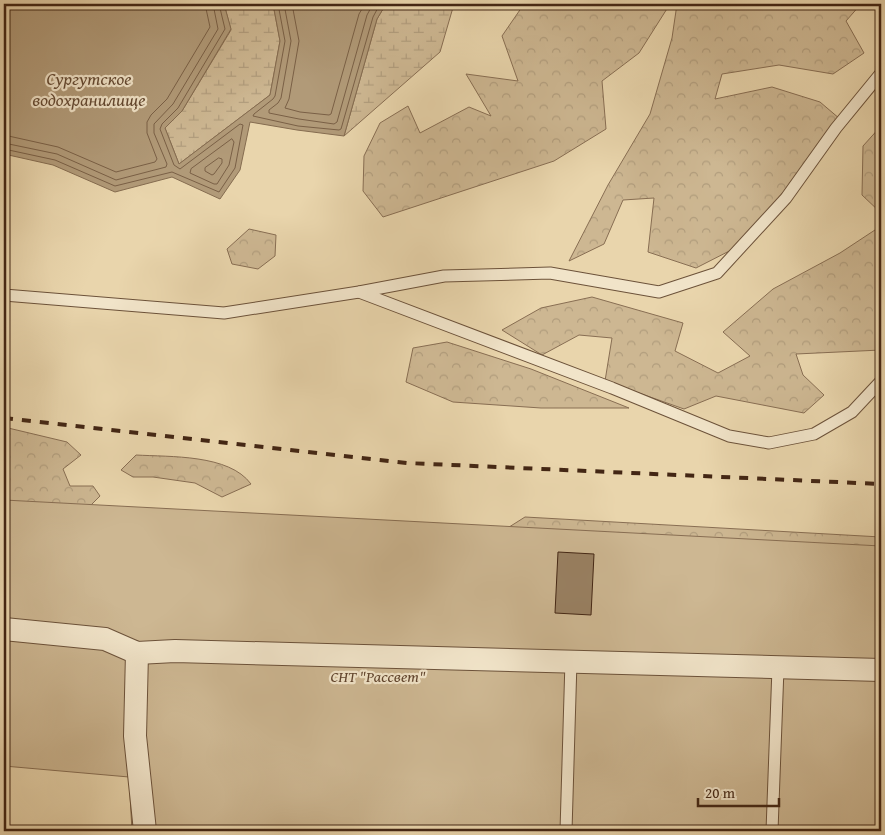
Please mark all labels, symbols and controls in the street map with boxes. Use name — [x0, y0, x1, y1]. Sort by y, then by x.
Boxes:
water label: Сургутское водохранилище — [32, 65, 146, 113]
park label: СНТ "Рассвет" — [330, 664, 426, 688]
scale bar — [698, 775, 779, 807]
text: 20 m — [705, 782, 736, 803]

